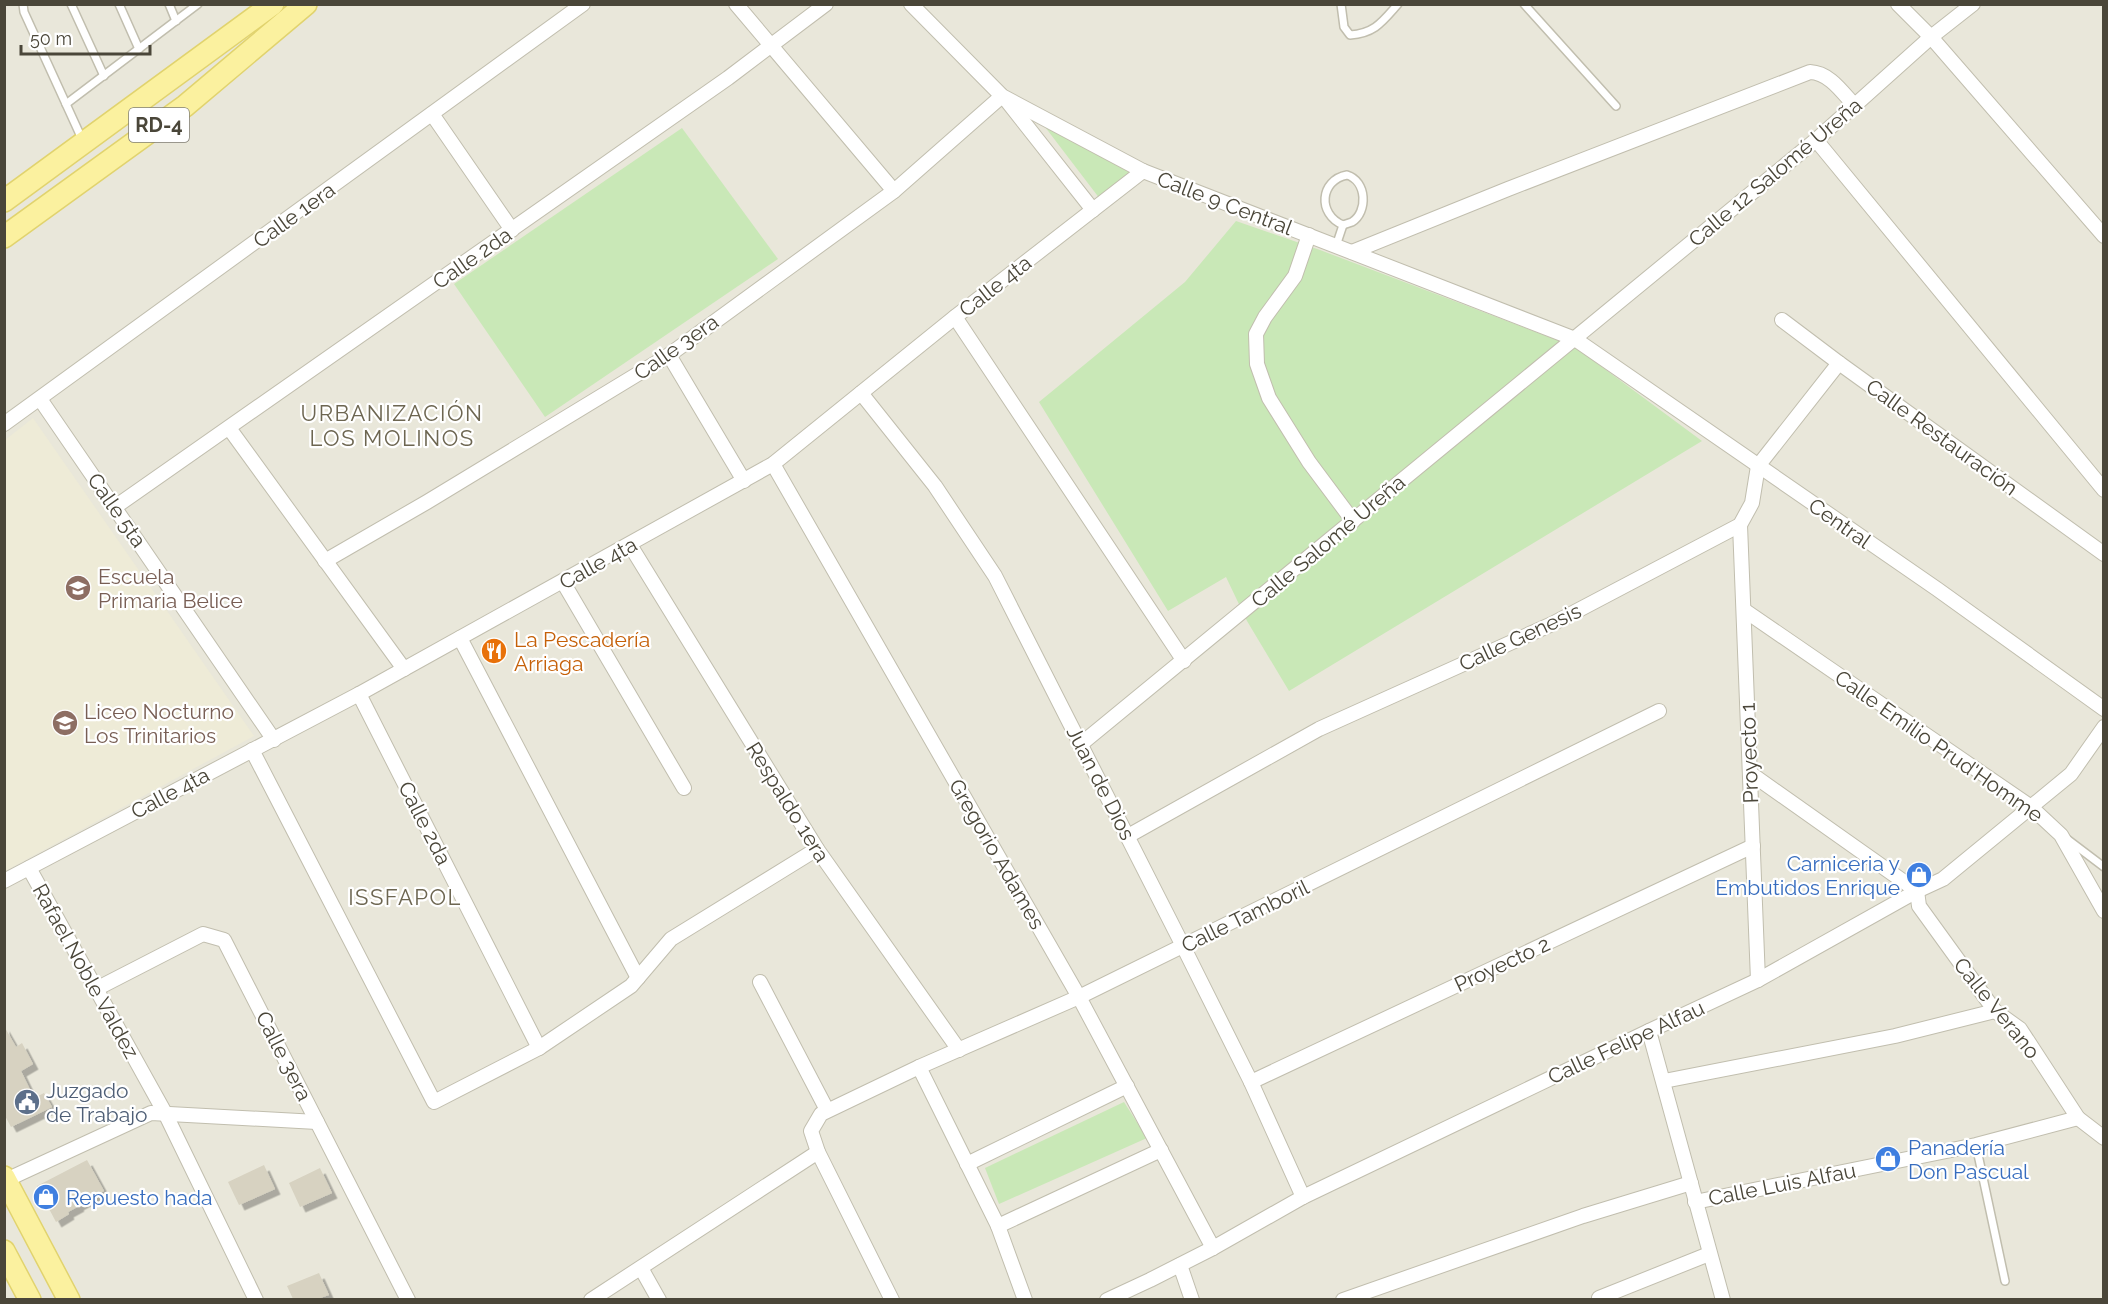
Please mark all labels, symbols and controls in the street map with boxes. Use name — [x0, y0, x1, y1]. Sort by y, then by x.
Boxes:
scale bar — [21, 18, 150, 56]
text: 50 m — [30, 28, 72, 49]
street label: Calle 12 Salomé Ureña — [1683, 92, 1867, 252]
road number: RD-4 — [129, 108, 189, 142]
street label: Calle 9 Central — [1154, 166, 1296, 240]
street label: Calle 1era — [248, 177, 340, 253]
street label: Calle 2da — [428, 222, 516, 294]
street label: Calle 4ta — [954, 250, 1036, 322]
street label: Calle 3era — [629, 309, 723, 385]
street label: Calle Restauración — [1861, 374, 2023, 500]
district label: URBANIZACIÓN LOS MOLINOS — [301, 400, 483, 451]
street label: Calle 5ta — [82, 468, 152, 552]
street label: Calle Salomé Ureña — [1246, 469, 1410, 613]
street label: Central — [1804, 493, 1876, 554]
street label: Calle 4ta — [555, 531, 641, 595]
place label: Escuela Primaria Belice — [98, 564, 243, 613]
school or university icon: Escuela Primaria Belice — [63, 573, 93, 603]
street label: Calle Genesis — [1455, 598, 1585, 676]
place label: La Pescadería Arriaga — [514, 627, 650, 676]
restaurant icon: La Pescadería Arriaga — [479, 636, 509, 666]
street label: Calle Emilio Prud'Homme — [1830, 664, 2048, 828]
place label: Liceo Nocturno Los Trinitarios — [84, 699, 234, 748]
street label: Proyecto 1 — [1735, 702, 1763, 804]
school or university icon: Liceo Nocturno Los Trinitarios — [50, 708, 80, 738]
street label: Juan de Dios — [1062, 722, 1140, 844]
street label: Respaldo 1era — [741, 737, 835, 867]
street label: Calle 4ta — [127, 762, 213, 824]
street label: Gregorio Adames — [944, 774, 1050, 934]
street label: Calle 2da — [393, 777, 457, 869]
place label: Carniceria y Embutidos Enrique — [1715, 851, 1900, 900]
shop icon: Carniceria y Embutidos Enrique — [1904, 860, 1934, 890]
street label: Calle Tamboril — [1177, 874, 1313, 958]
street label: Rafael Noble Valdez — [28, 879, 144, 1063]
district label: ISSFAPOL — [348, 884, 462, 910]
street label: Proyecto 2 — [1450, 931, 1554, 997]
street label: Calle Verano — [1949, 952, 2045, 1064]
street label: Calle Felipe Alfau — [1544, 995, 1708, 1089]
street label: Calle 3era — [251, 1007, 317, 1105]
place label: Juzgado de Trabajo — [46, 1078, 147, 1127]
public building icon: Juzgado de Trabajo — [12, 1087, 42, 1117]
place label: Panadería Don Pascual — [1908, 1135, 2029, 1184]
shop icon: Panadería Don Pascual — [1873, 1144, 1903, 1174]
street label: Calle Luis Alfau — [1706, 1157, 1858, 1211]
shop icon: Repuesto hada — [31, 1182, 61, 1212]
place label: Repuesto hada — [66, 1185, 213, 1210]

